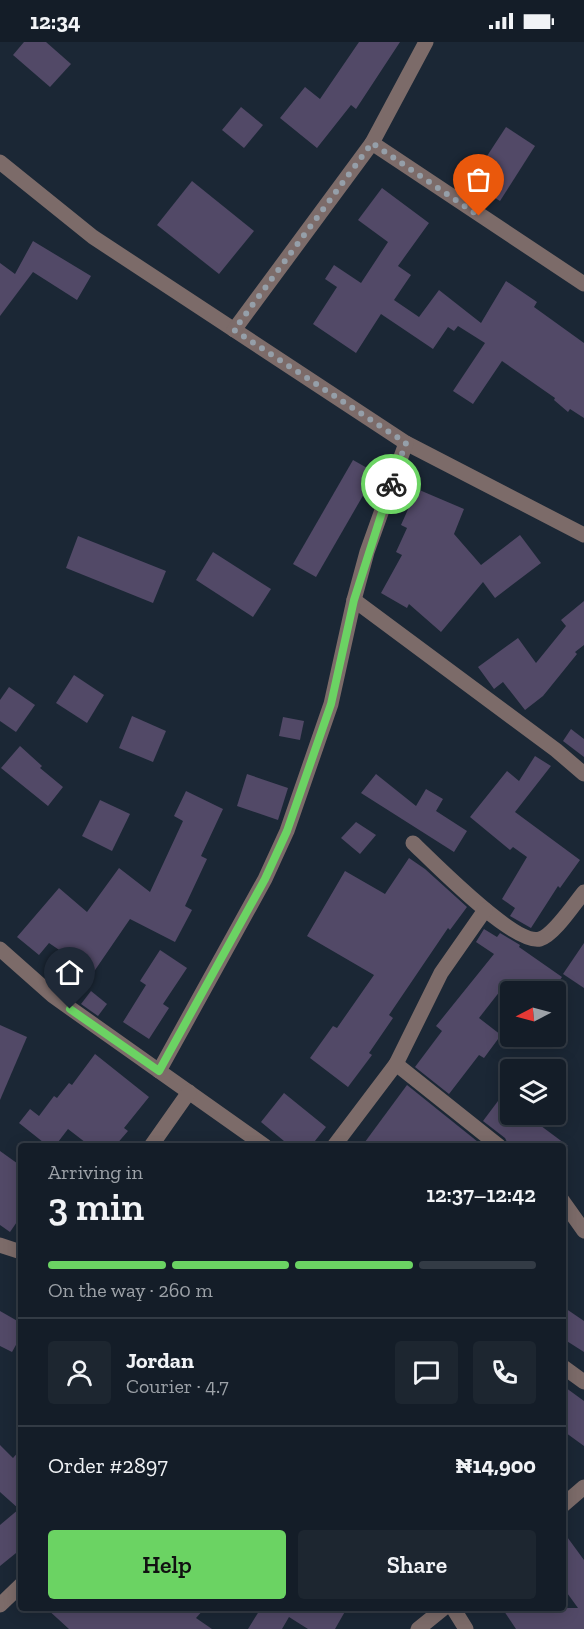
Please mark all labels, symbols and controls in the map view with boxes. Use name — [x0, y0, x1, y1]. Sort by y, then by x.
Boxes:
text: 12:34 — [30, 8, 80, 35]
pin — [453, 154, 504, 216]
icon: bag — [462, 163, 495, 196]
courier — [361, 454, 421, 514]
icon: bike — [375, 468, 408, 501]
pin — [44, 947, 95, 1009]
icon: home — [53, 956, 86, 989]
north arrow — [500, 981, 566, 1047]
map controls — [500, 981, 566, 1125]
button: layers — [500, 1059, 566, 1125]
text: Arriving in — [48, 1160, 143, 1184]
text: 12:37–12:42 — [426, 1181, 536, 1208]
text: 3 min — [48, 1183, 144, 1230]
text: On the way · 260 m — [48, 1278, 213, 1302]
button: person — [48, 1341, 111, 1404]
button: chat — [395, 1341, 458, 1404]
button: phone — [473, 1341, 536, 1404]
text: Jordan — [126, 1347, 194, 1374]
text: Courier · 4.7 — [126, 1374, 229, 1398]
text: Order #2897 — [48, 1452, 168, 1479]
text: ₦14,900 — [455, 1452, 536, 1479]
button: Help — [48, 1530, 286, 1599]
button: Share — [298, 1530, 536, 1599]

